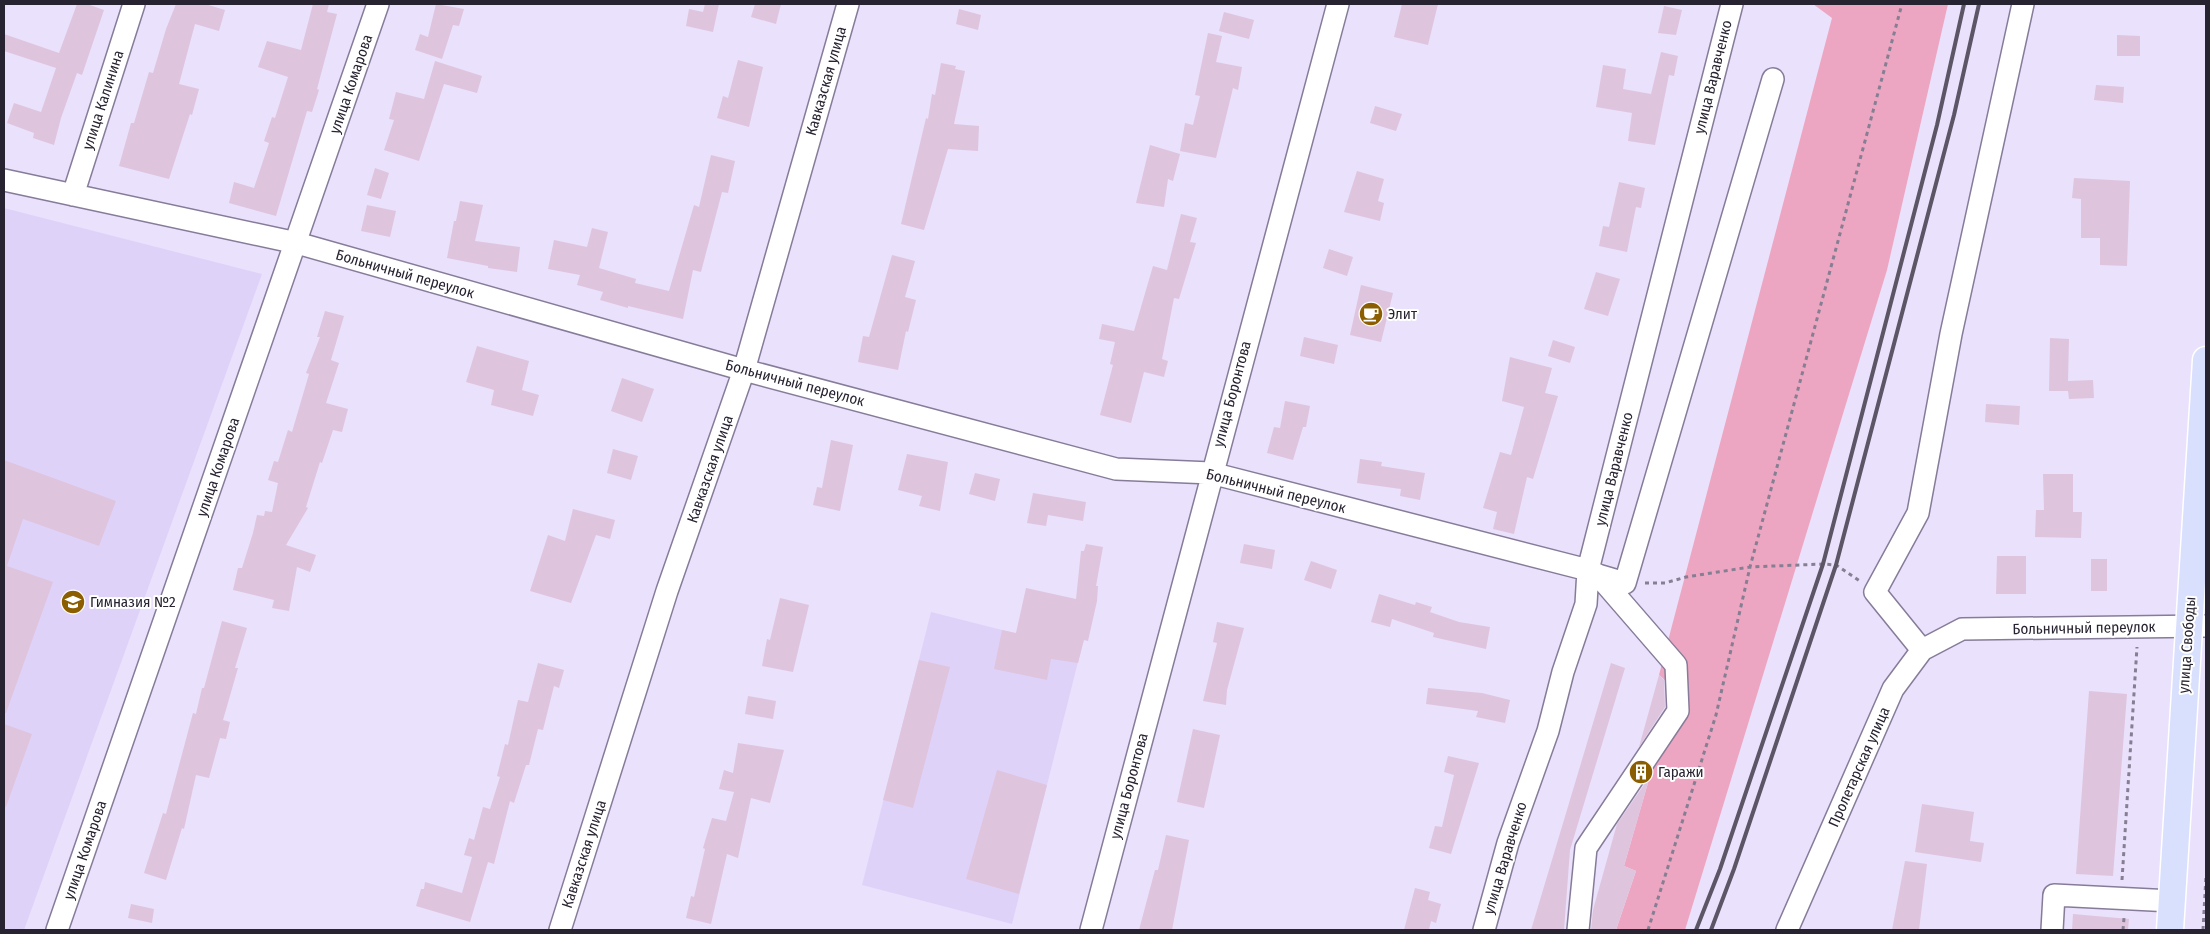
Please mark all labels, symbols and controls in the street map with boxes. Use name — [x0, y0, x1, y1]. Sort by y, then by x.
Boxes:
street label: улица Варавченко — [1690, 18, 1736, 136]
street label: Кавказская улица — [802, 24, 850, 138]
street label: улица Комарова — [326, 32, 376, 136]
street label: улица Калинина — [78, 48, 128, 152]
street label: Больничный переулок — [334, 246, 476, 302]
cafe icon: Элит — [1358, 301, 1384, 327]
place label: Элит — [1388, 305, 1418, 323]
street label: улица Боронтова — [1209, 339, 1255, 449]
street label: Больничный переулок — [724, 356, 866, 410]
street label: улица Варавченко — [1591, 410, 1637, 528]
street label: Кавказская улица — [683, 413, 737, 525]
street label: улица Комарова — [193, 415, 243, 519]
street label: Больничный переулок — [1204, 465, 1348, 517]
school or university icon: Гимназия №2 — [60, 589, 86, 615]
place label: Гимназия №2 — [90, 593, 176, 611]
street label: улица Свободы — [2175, 596, 2199, 694]
street label: Больничный переулок — [2012, 618, 2156, 638]
street label: Пролетарская улица — [1824, 704, 1894, 830]
street label: улица Боронтова — [1106, 731, 1152, 841]
building icon: Гаражи — [1628, 759, 1654, 785]
place label: Гаражи — [1658, 763, 1704, 781]
street label: улица Комарова — [60, 798, 110, 902]
street label: Кавказская улица — [558, 798, 610, 910]
street label: улица Варавченко — [1479, 799, 1531, 916]

